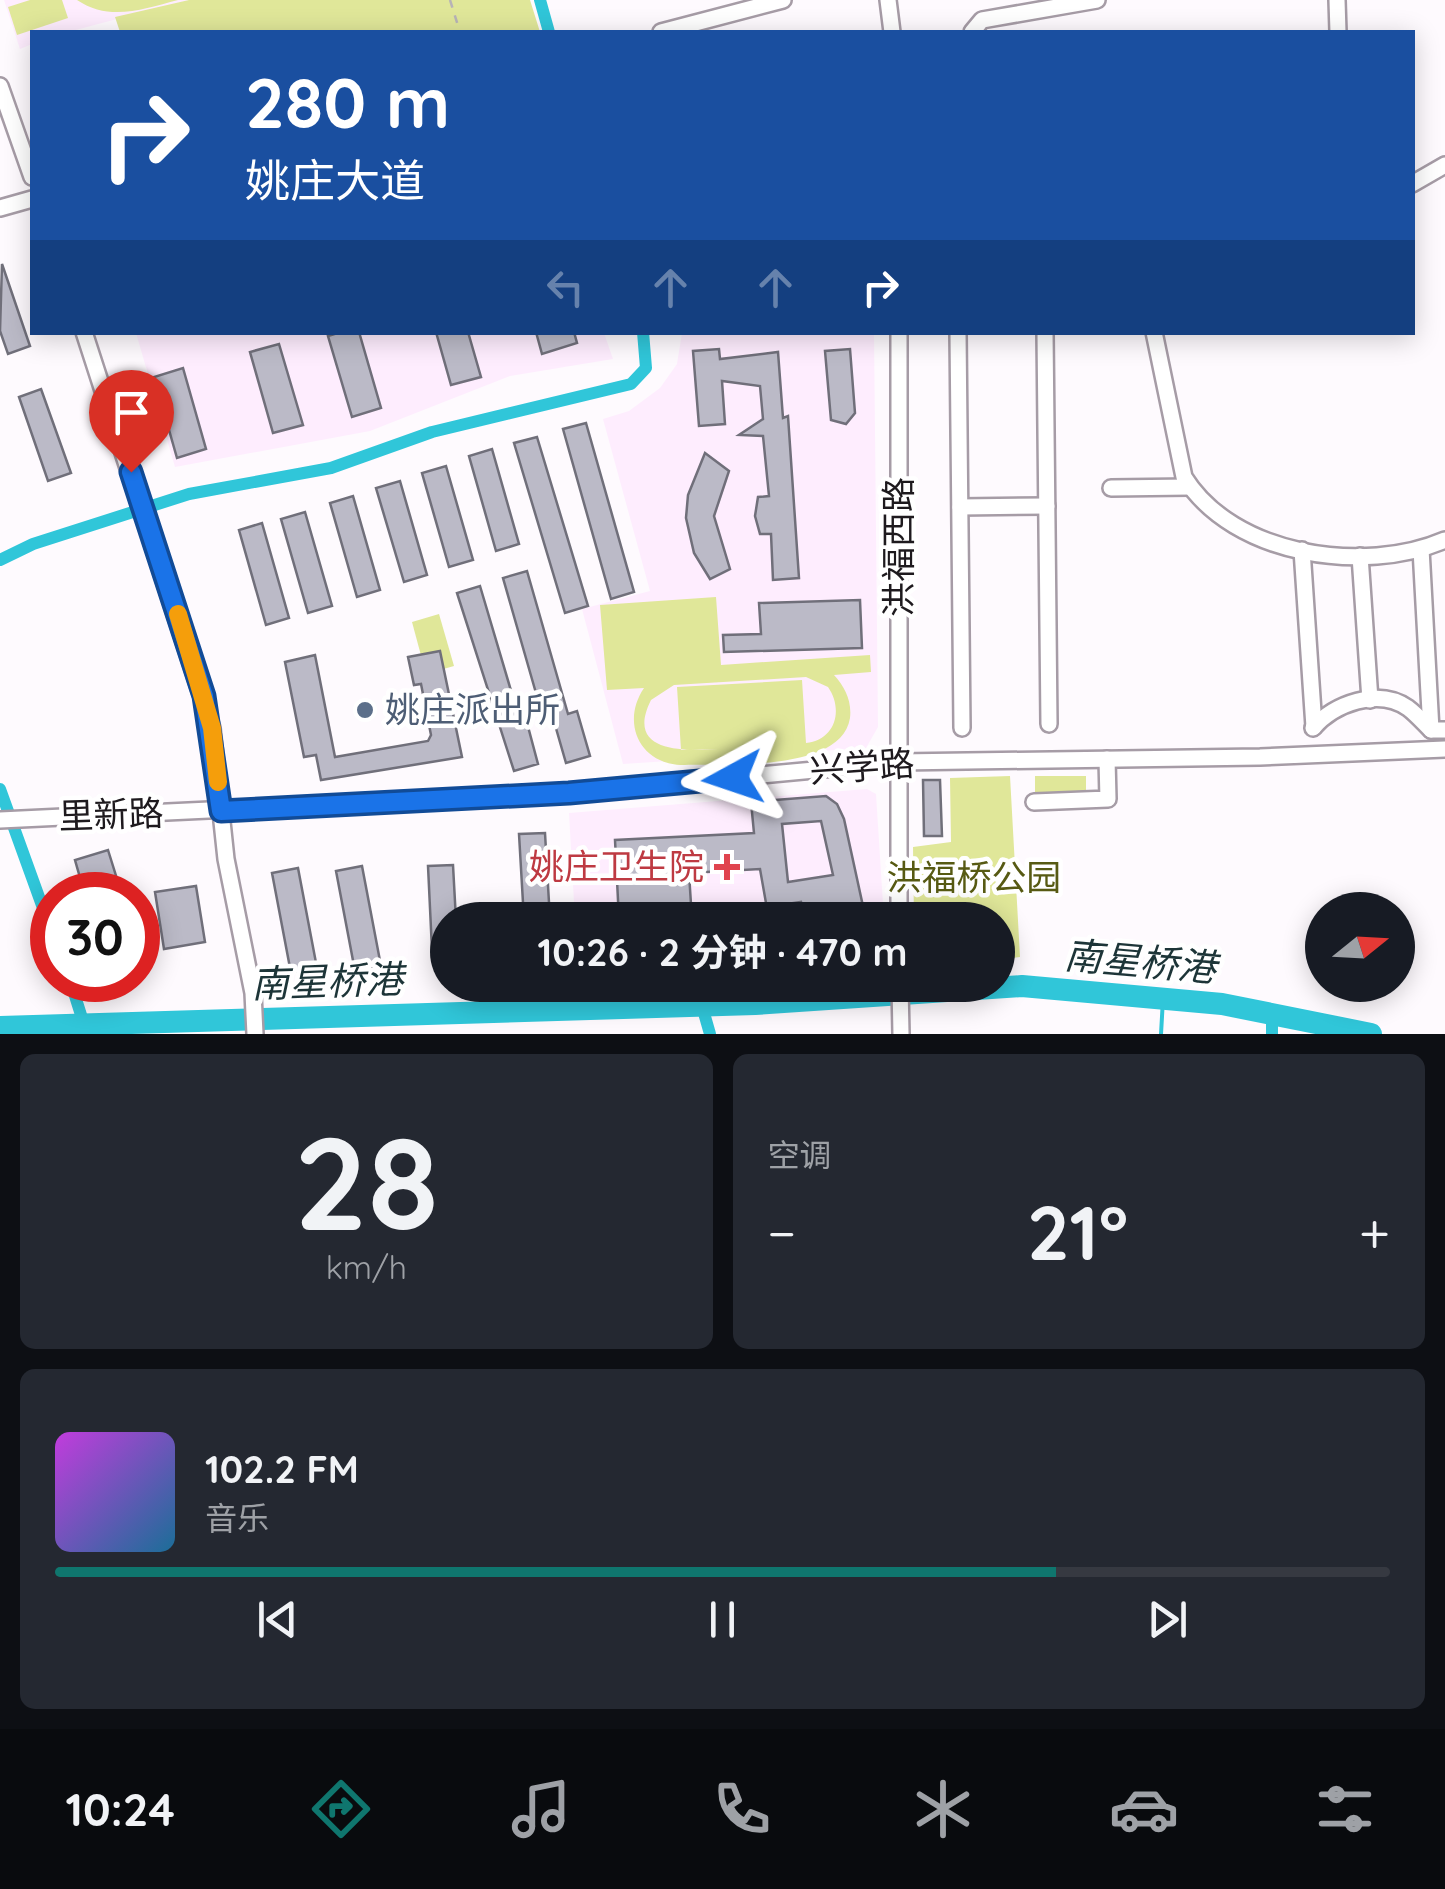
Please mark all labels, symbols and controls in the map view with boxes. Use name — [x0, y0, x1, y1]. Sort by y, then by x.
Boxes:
text: 280 m — [245, 58, 450, 146]
icon: right — [80, 70, 210, 200]
text: 姚庄大道 — [245, 152, 425, 208]
icon: left — [538, 260, 593, 315]
icon: ahead — [643, 260, 698, 315]
icon: ahead — [748, 260, 803, 315]
icon: right — [853, 260, 908, 315]
pin — [89, 370, 174, 473]
icon: arrive — [104, 385, 159, 440]
street label: 洪福西路 — [876, 477, 920, 617]
place label: 姚庄派出所 — [385, 687, 560, 731]
marker: 姚庄派出所 — [354, 699, 376, 721]
position arrow — [681, 726, 785, 830]
street label: 兴学路 — [808, 740, 916, 792]
street label: 里新路 — [58, 790, 164, 838]
place label: 姚庄卫生院 — [529, 844, 704, 888]
marker: 姚庄卫生院 — [714, 854, 740, 880]
park label: 洪福桥公园 — [886, 855, 1062, 899]
speed limit sign: 30 — [30, 872, 160, 1002]
north arrow — [1305, 892, 1415, 1002]
map controls — [1305, 892, 1415, 1002]
text: 10:26 · 2 分钟 · 470 m — [538, 928, 907, 976]
water label: 南星桥港 — [1062, 930, 1223, 992]
water label: 南星桥港 — [250, 954, 409, 1008]
text: 28 — [294, 1100, 439, 1263]
text: 空调 — [768, 1135, 832, 1175]
text: 21° — [1027, 1185, 1128, 1279]
text: − — [768, 1198, 796, 1267]
text: + — [1359, 1198, 1390, 1267]
text: km/h — [326, 1247, 407, 1287]
text: 102.2 FM — [205, 1445, 359, 1493]
text: 音乐 — [205, 1498, 269, 1538]
icon: previous — [250, 1592, 305, 1647]
icon: pause — [695, 1592, 750, 1647]
icon: next — [1140, 1592, 1195, 1647]
icon: directions — [306, 1774, 376, 1844]
icon: music — [506, 1774, 576, 1844]
icon: phone — [707, 1774, 777, 1844]
icon: climate — [908, 1774, 978, 1844]
icon: car — [1109, 1774, 1179, 1844]
icon: filters — [1310, 1774, 1380, 1844]
text: 10:24 — [65, 1781, 175, 1837]

